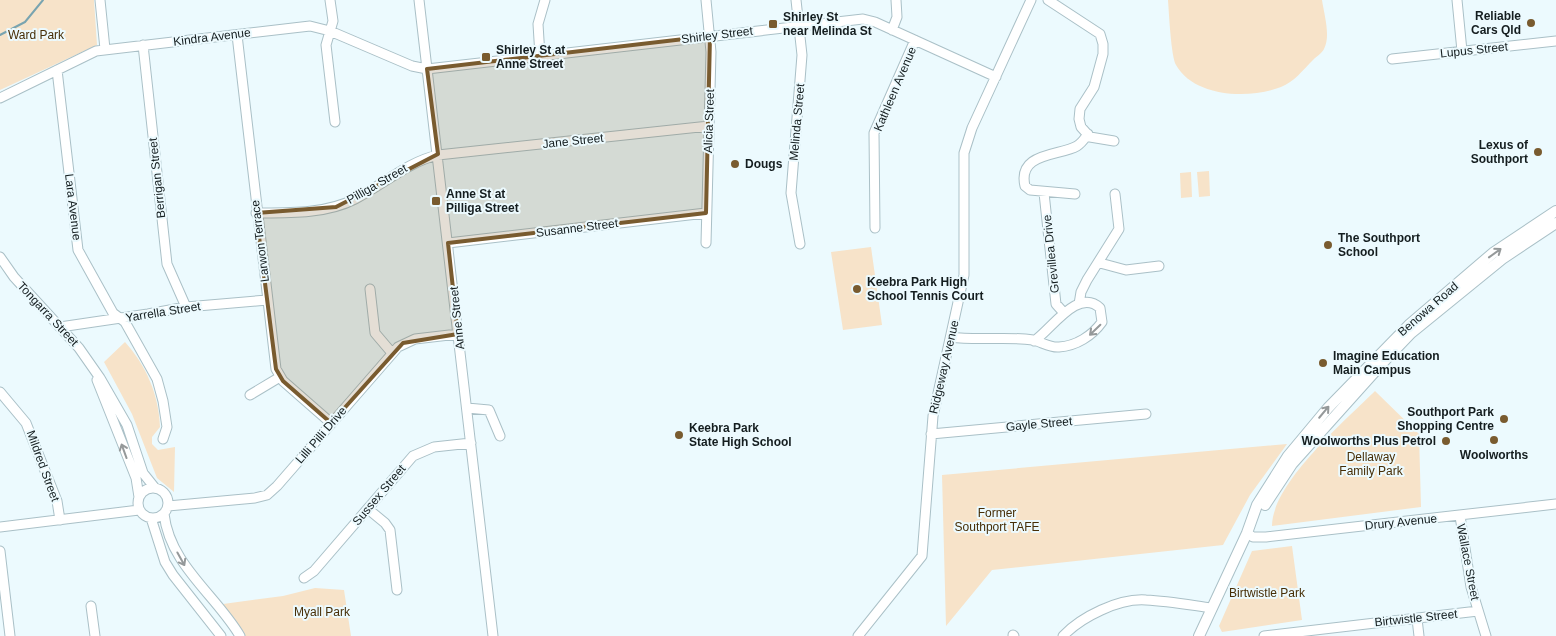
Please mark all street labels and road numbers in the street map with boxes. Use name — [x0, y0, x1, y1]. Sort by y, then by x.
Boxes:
street label: Shirley Street — [680, 24, 754, 46]
street label: Kindra Avenue — [173, 25, 252, 49]
street label: Lupus Street — [1439, 39, 1509, 61]
street label: Kathleen Avenue — [871, 44, 919, 133]
street label: Melinda Street — [787, 82, 807, 161]
street label: Alicia Street — [701, 88, 717, 153]
street label: Jane Street — [542, 131, 605, 151]
street label: Berrigan Street — [146, 136, 168, 219]
street label: Pilliga Street — [344, 161, 410, 207]
street label: Lara Avenue — [62, 173, 84, 242]
street label: Larwon Terrace — [248, 199, 272, 283]
street label: Grevillea Drive — [1040, 214, 1062, 294]
street label: Susanne Street — [535, 216, 620, 240]
street label: Tongarra Street — [15, 279, 82, 350]
street label: Benowa Road — [1395, 279, 1461, 339]
street label: Anne Street — [447, 285, 467, 350]
street label: Yarrella Street — [124, 299, 202, 325]
street label: Ridgeway Avenue — [926, 318, 962, 415]
street label: Lilli Pilli Drive — [293, 403, 350, 466]
street label: Gayle Street — [1005, 414, 1073, 434]
street label: Mildred Street — [24, 429, 63, 504]
street label: Sussex Street — [350, 461, 409, 528]
street label: Drury Avenue — [1364, 511, 1438, 533]
street label: Wallace Street — [1454, 523, 1482, 602]
street label: Birtwistle Street — [1374, 607, 1459, 629]

